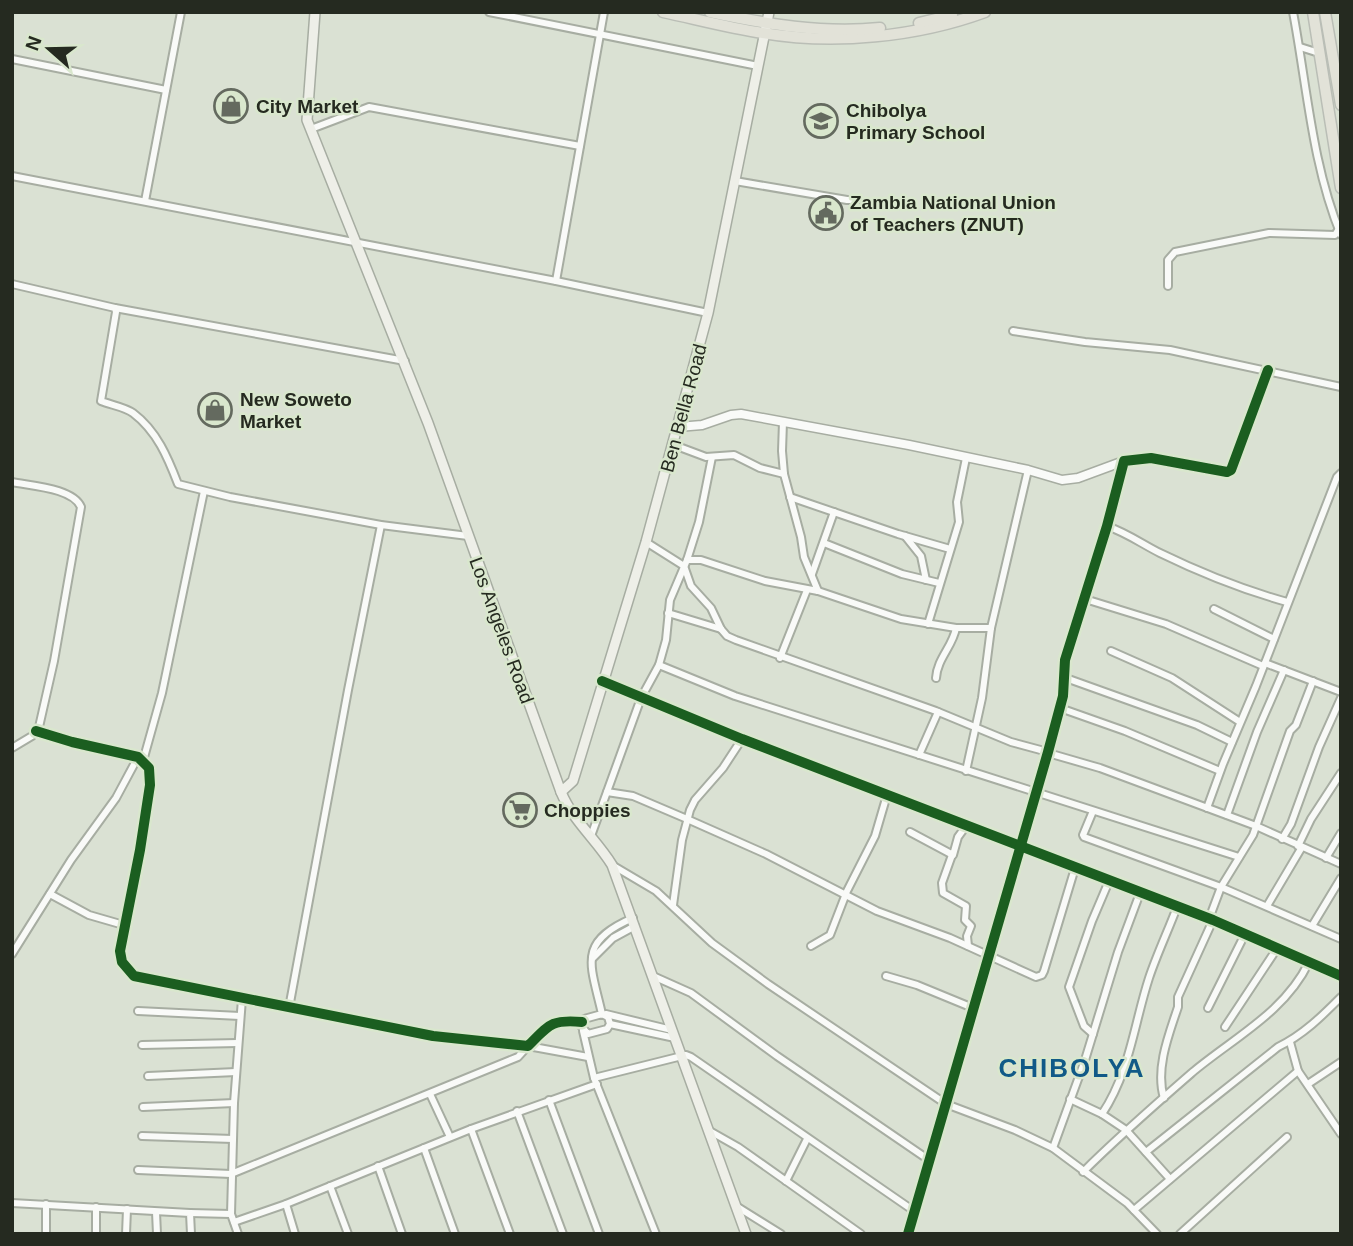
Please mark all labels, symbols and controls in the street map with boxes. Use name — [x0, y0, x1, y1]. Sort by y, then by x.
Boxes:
north arrow — [14, 14, 84, 84]
text: N — [21, 33, 46, 53]
shop icon: City Market — [212, 87, 250, 125]
place label: City Market — [256, 96, 359, 117]
place label: Chibolya Primary School — [846, 100, 985, 143]
school or university icon: Chibolya Primary School — [802, 102, 840, 140]
place label: Zambia National Union of Teachers (ZNUT) — [850, 192, 1056, 235]
public building icon: Zambia National Union of Teachers (ZNUT) — [807, 194, 845, 232]
street label: Ben Bella Road — [656, 342, 711, 475]
place label: New Soweto Market — [240, 389, 352, 432]
shop icon: New Soweto Market — [196, 391, 234, 429]
street label: Los Angeles Road — [465, 554, 538, 706]
supermarket icon: Choppies — [501, 791, 539, 829]
place label: Choppies — [544, 800, 631, 821]
district label: CHIBOLYA — [998, 1053, 1146, 1083]

